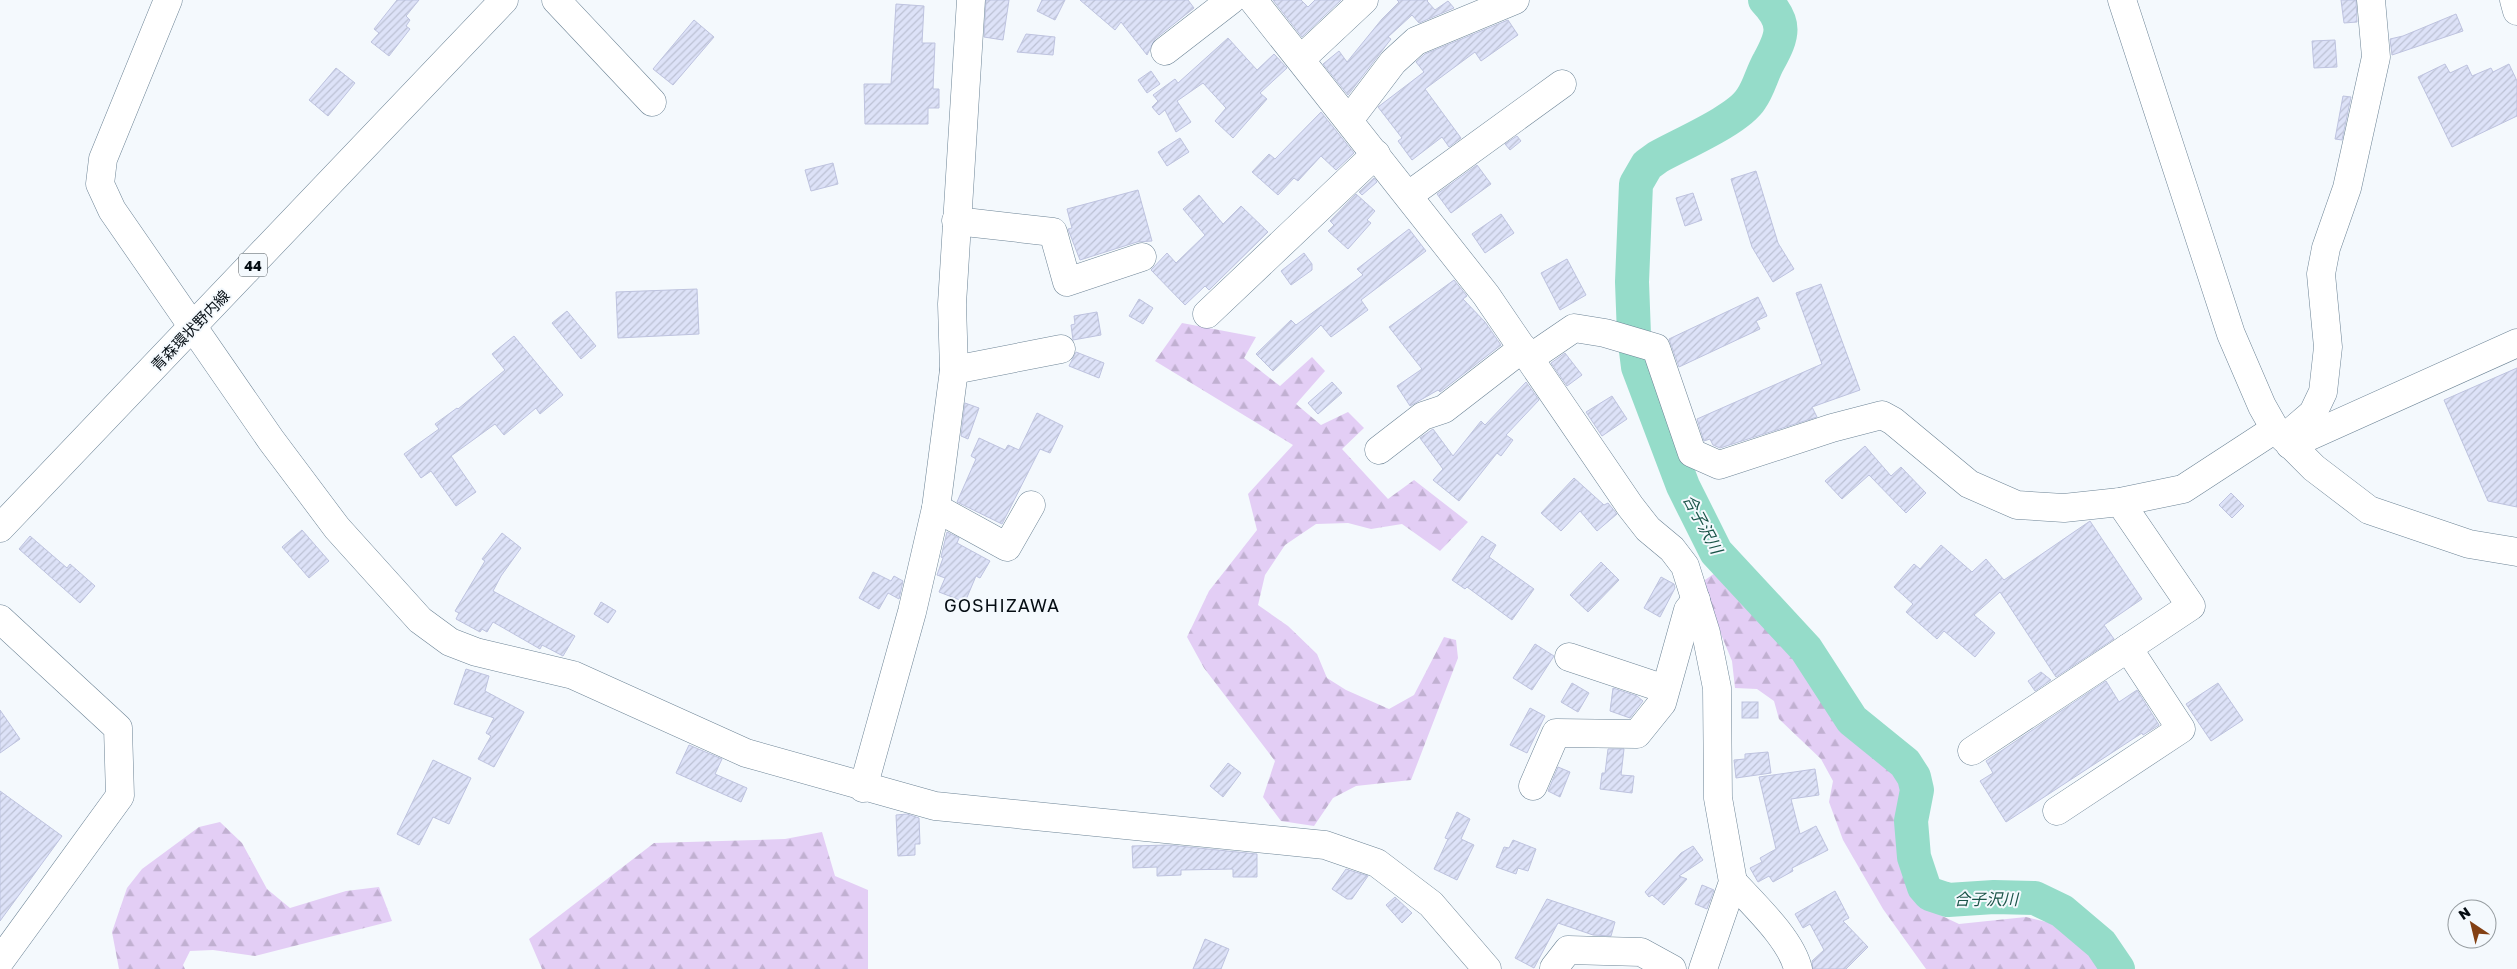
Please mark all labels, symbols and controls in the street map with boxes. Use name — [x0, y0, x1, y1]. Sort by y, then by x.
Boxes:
road number: 44 — [239, 254, 267, 276]
street label: 青森環状野内線 — [147, 286, 233, 374]
water label: 合子沢川 — [1679, 491, 1728, 559]
district label: GOSHIZAWA — [944, 594, 1060, 616]
water label: 合子沢川 — [1954, 889, 2020, 909]
north arrow — [2447, 899, 2497, 949]
text: N — [2455, 903, 2473, 923]

